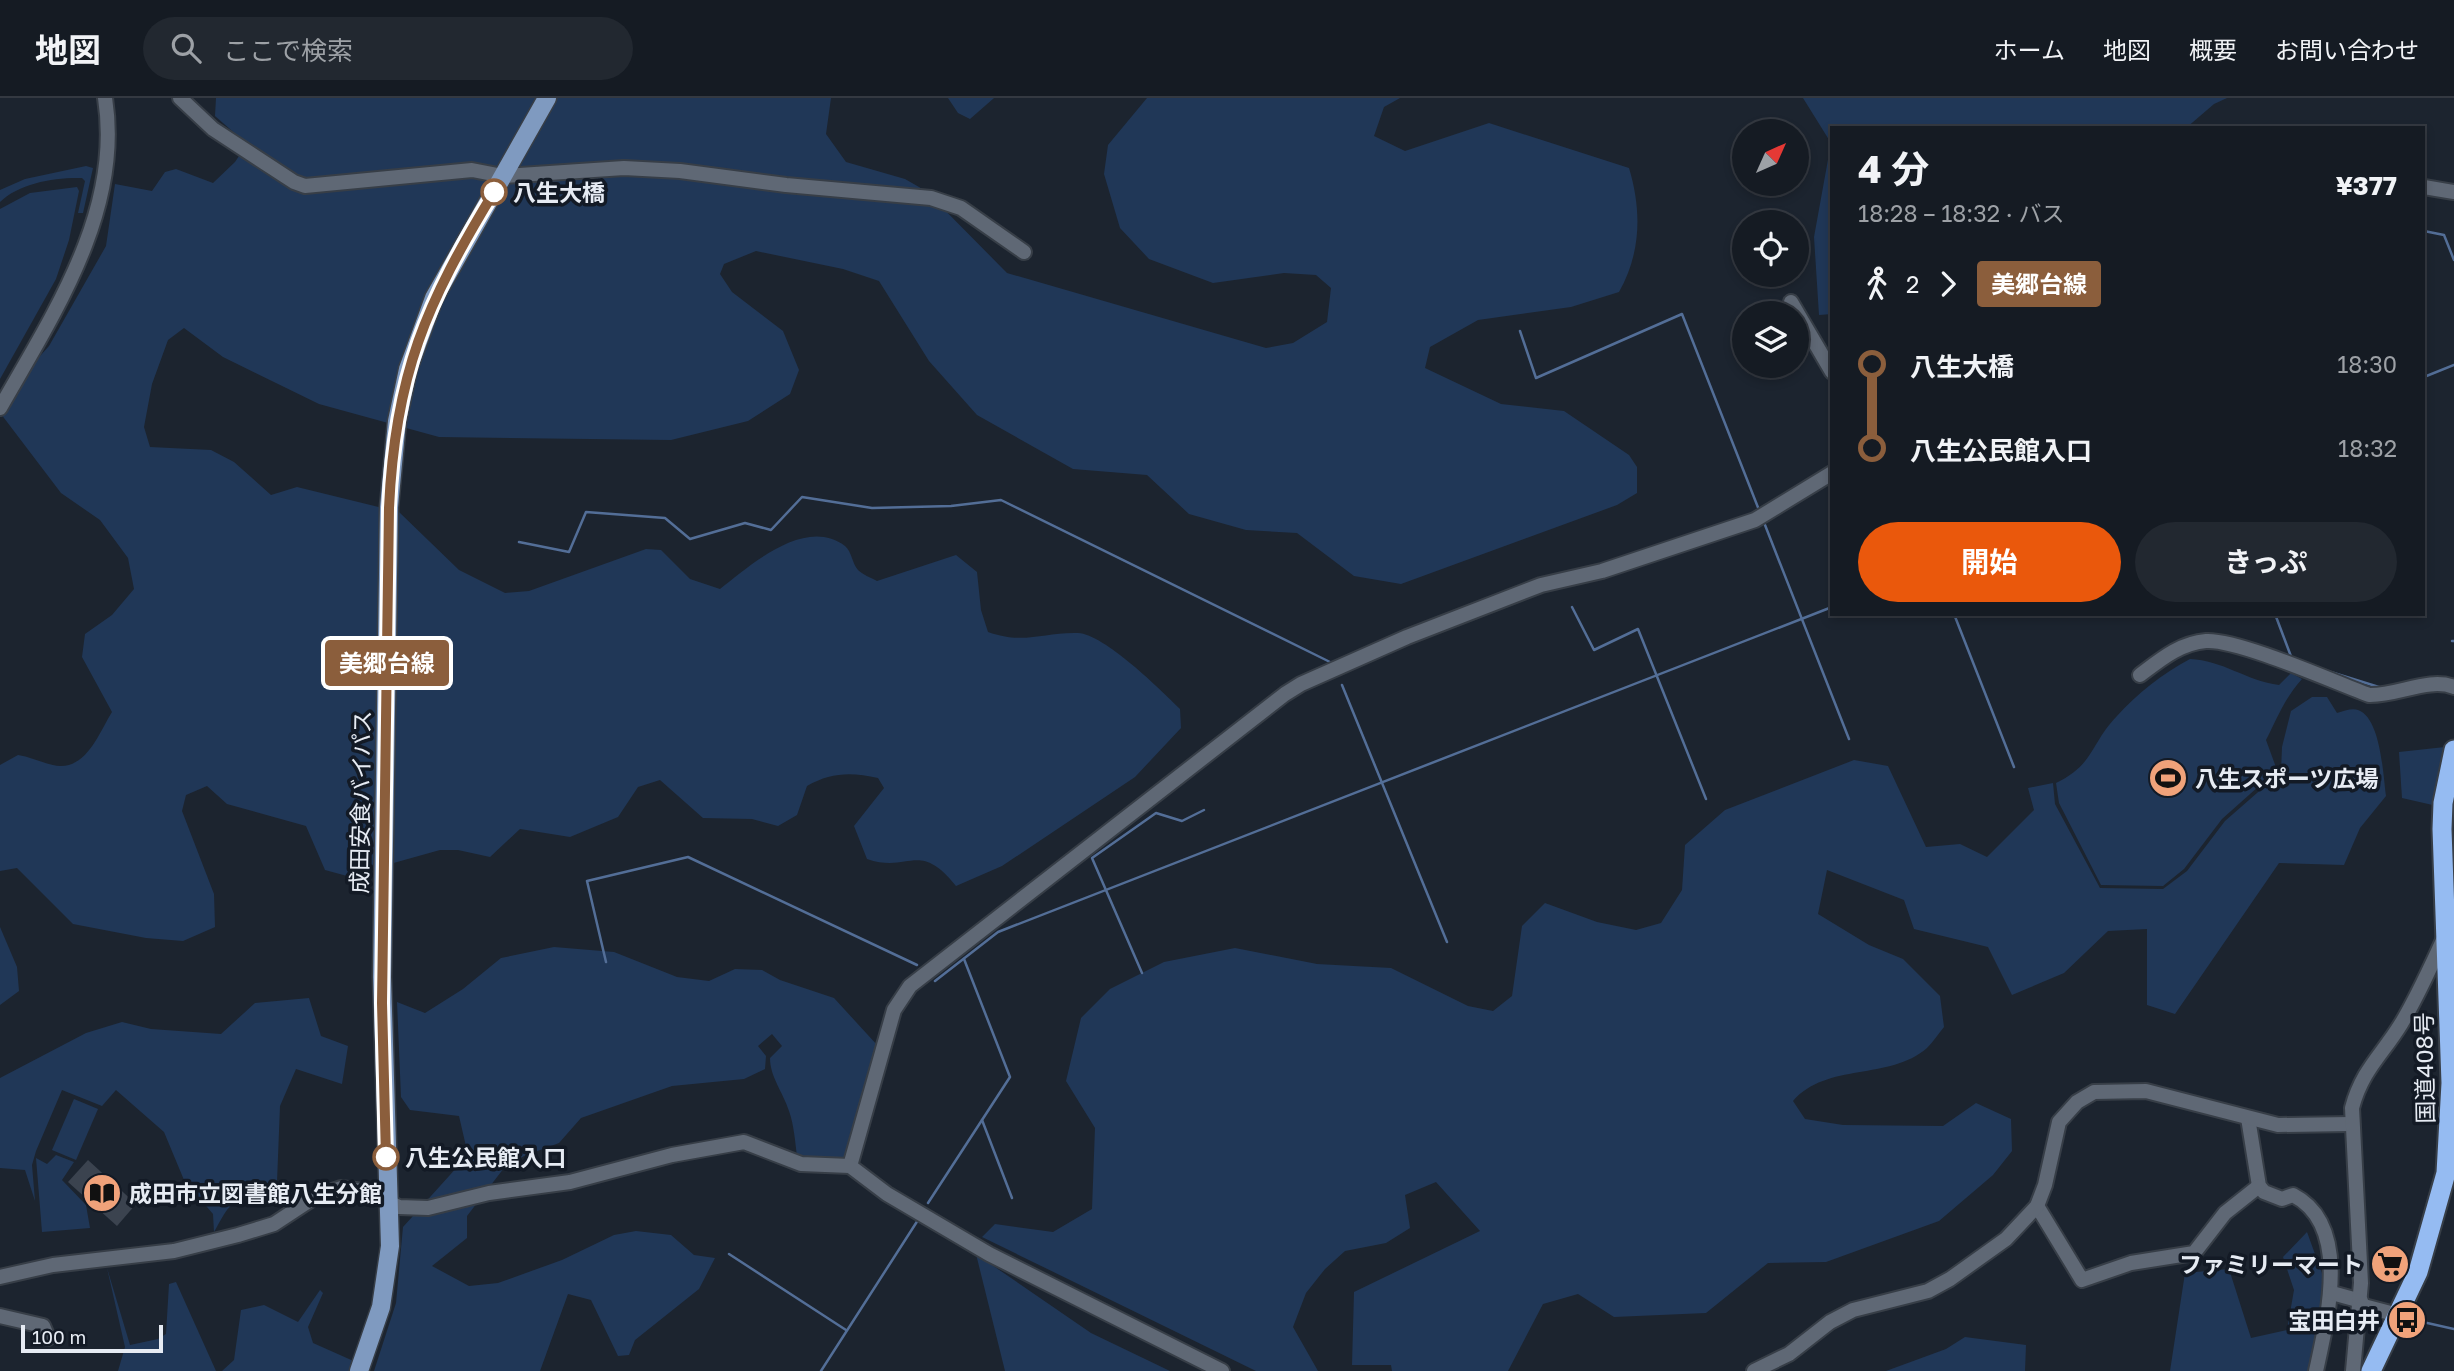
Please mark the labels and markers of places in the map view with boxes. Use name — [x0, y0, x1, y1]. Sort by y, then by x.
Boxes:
place label: 八生大橋 — [513, 178, 605, 206]
marker: 八生大橋 — [481, 179, 507, 205]
sports icon: 八生スポーツ広場 — [2147, 757, 2189, 799]
place label: 八生スポーツ広場 — [2195, 764, 2379, 792]
place label: 八生公民館入口 — [405, 1143, 566, 1171]
marker: 八生公民館入口 — [373, 1144, 399, 1170]
library icon: 成田市立図書館八生分館 — [81, 1172, 123, 1214]
place label: 成田市立図書館八生分館 — [129, 1179, 382, 1207]
supermarket icon: ファミリーマート — [2369, 1243, 2411, 1285]
place label: ファミリーマート — [2179, 1250, 2363, 1278]
bus stop icon: 宝田白井 — [2386, 1299, 2428, 1341]
place label: 宝田白井 — [2288, 1306, 2380, 1334]

